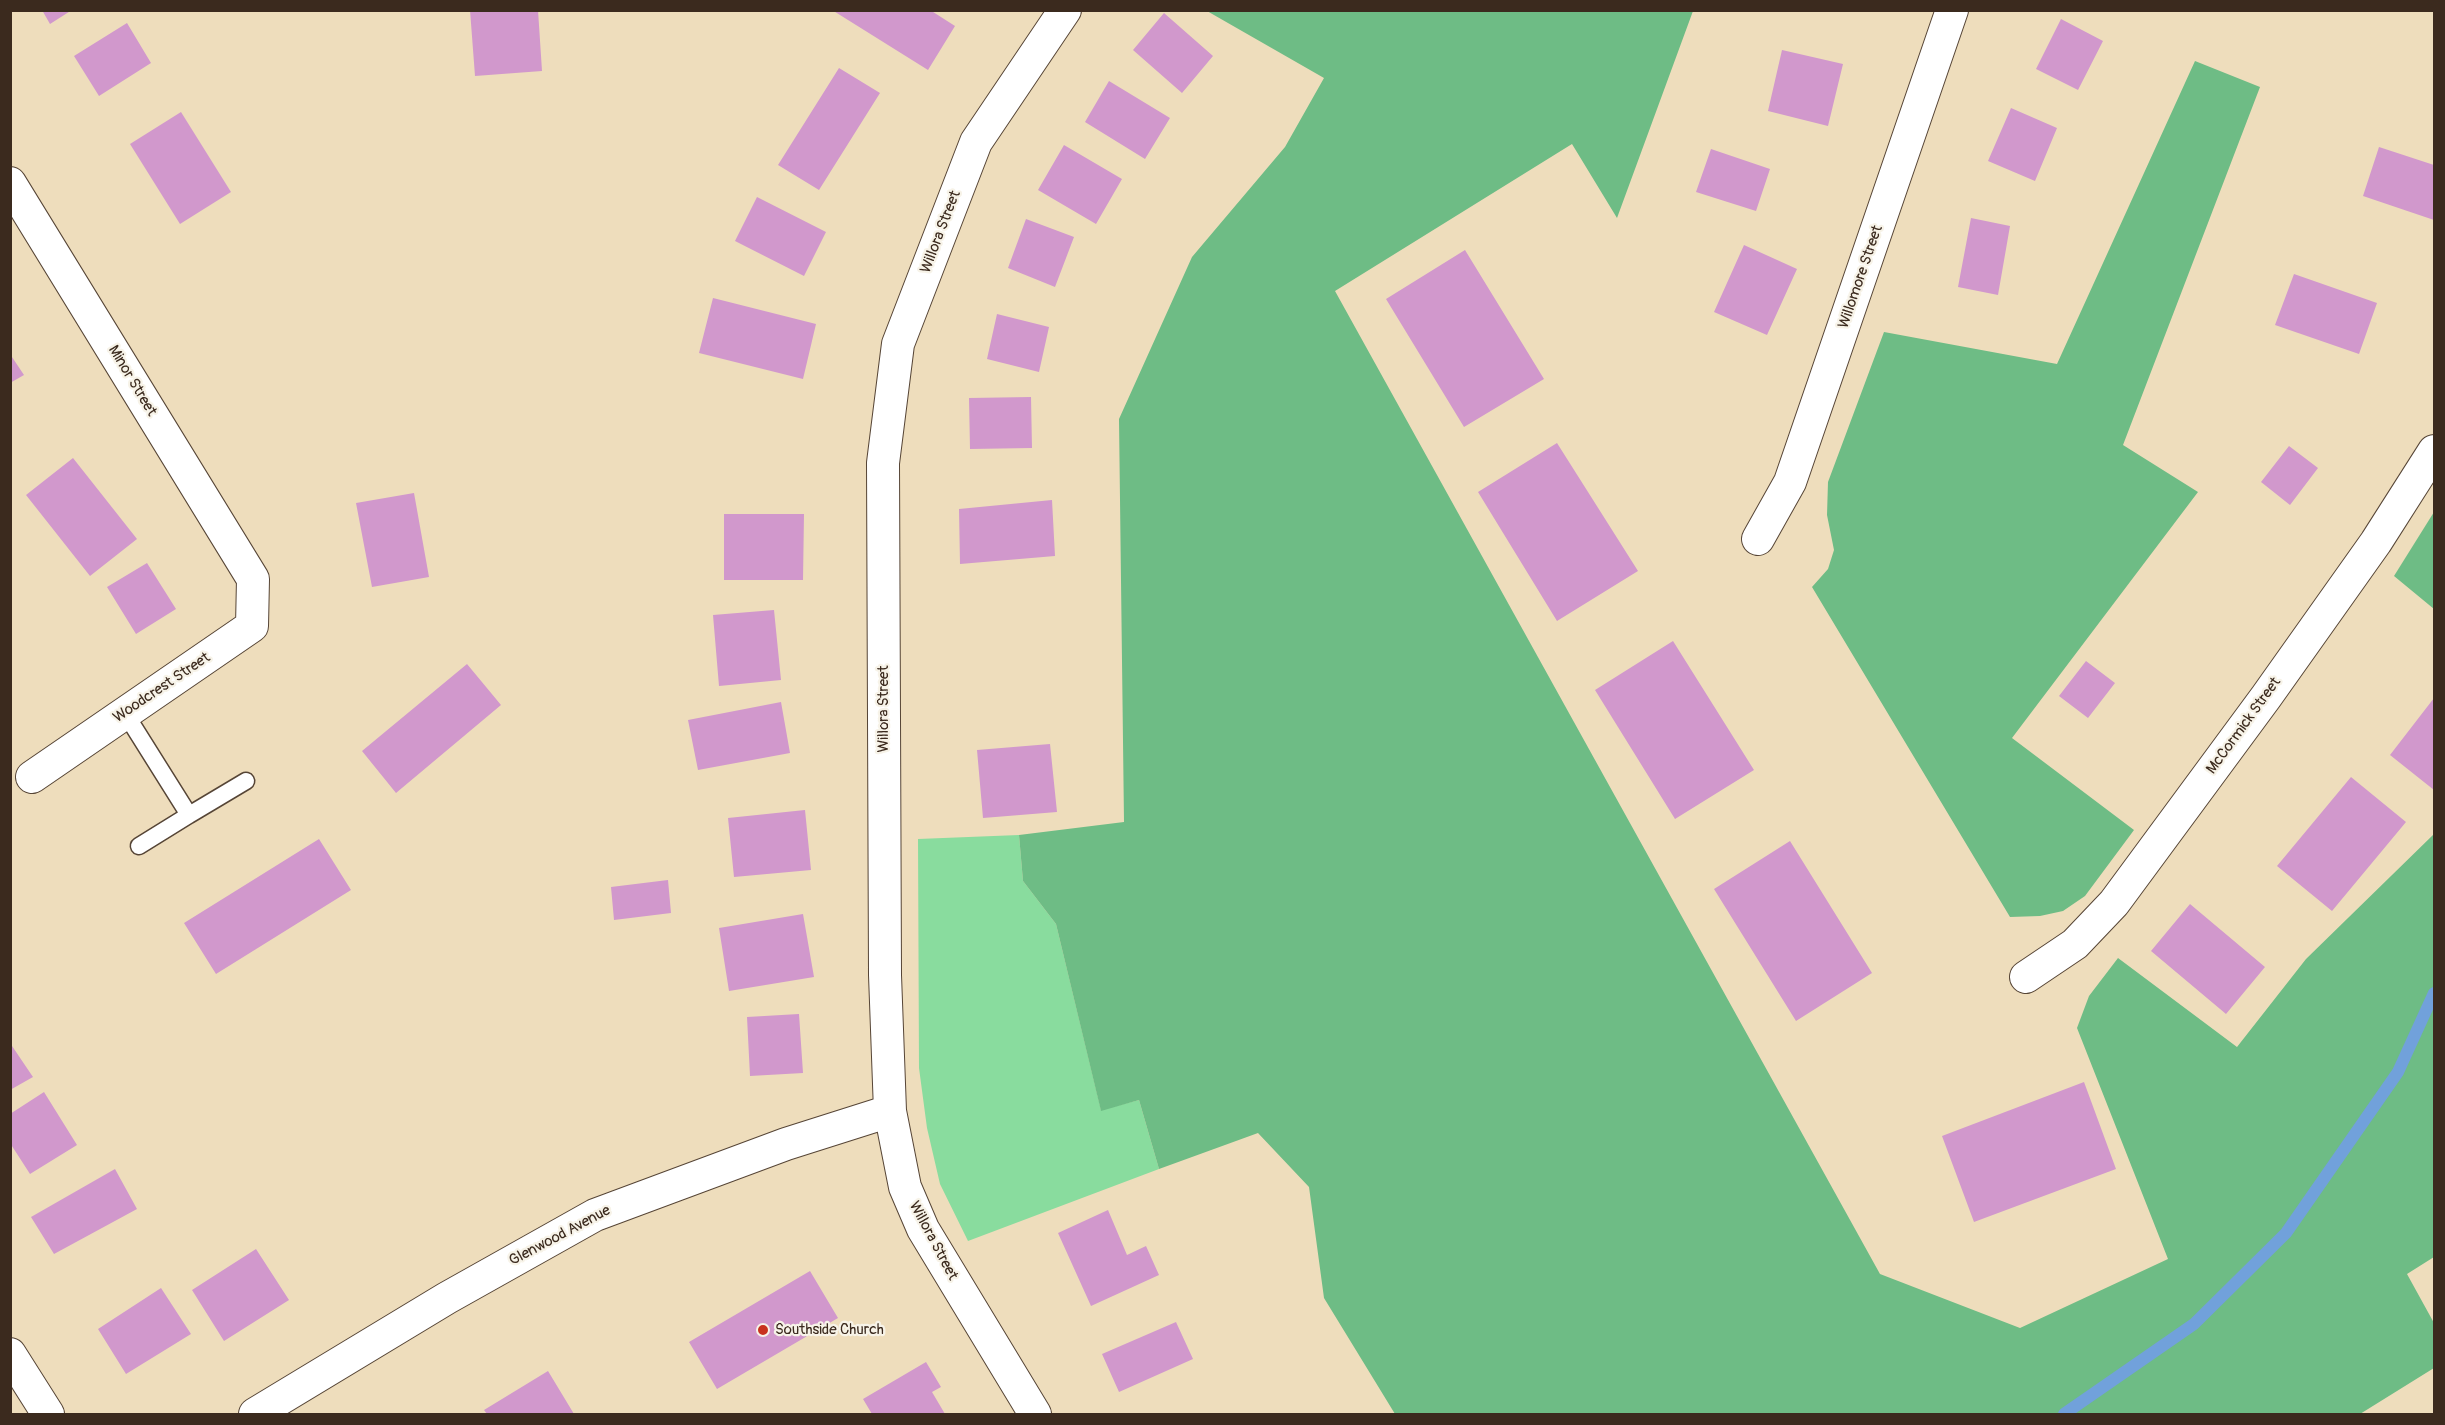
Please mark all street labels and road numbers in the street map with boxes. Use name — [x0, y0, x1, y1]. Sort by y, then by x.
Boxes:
street label: Willora Street — [917, 188, 965, 276]
street label: Willomore Street — [1835, 223, 1887, 331]
street label: Minor Street — [104, 342, 160, 420]
street label: Woodcrest Street — [110, 649, 214, 727]
street label: Willora Street — [875, 666, 893, 752]
street label: McCormick Street — [2203, 674, 2285, 778]
street label: Willora Street — [905, 1198, 961, 1284]
street label: Glenwood Avenue — [506, 1202, 614, 1270]

